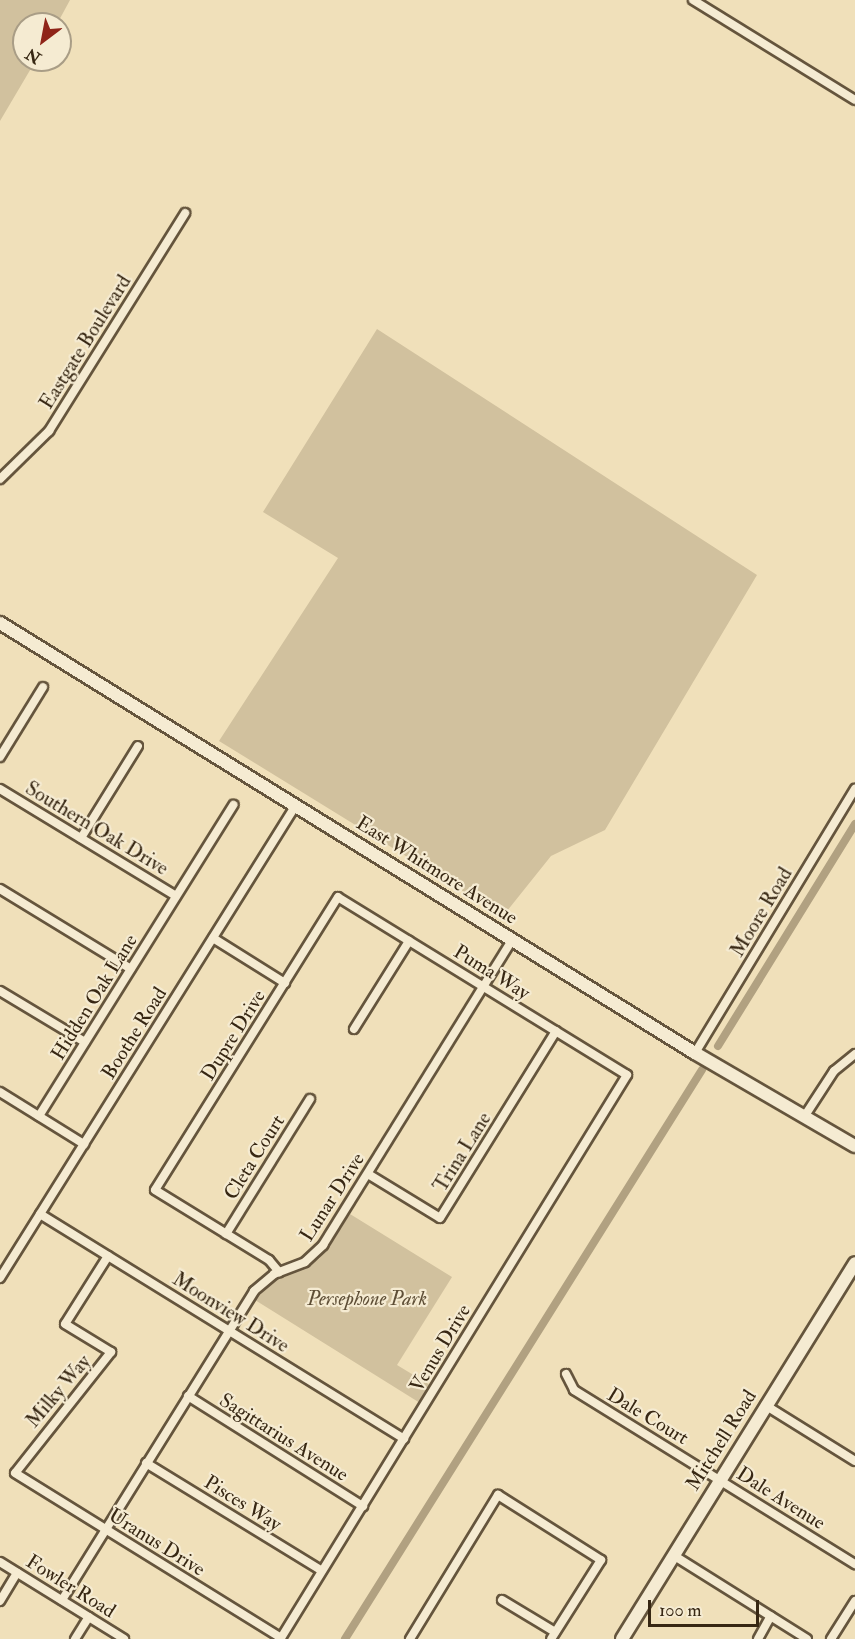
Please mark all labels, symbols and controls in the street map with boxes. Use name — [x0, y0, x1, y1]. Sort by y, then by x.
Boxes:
north arrow — [12, 12, 72, 72]
text: N — [22, 43, 45, 68]
street label: Eastgate Boulevard — [34, 271, 136, 413]
street label: Southern Oak Drive — [21, 776, 173, 880]
street label: East Whitmore Avenue — [352, 811, 522, 929]
street label: Moore Road — [725, 863, 797, 961]
street label: Hidden Oak Lane — [46, 930, 142, 1064]
street label: Puma Way — [449, 939, 535, 1005]
street label: Boothe Road — [96, 983, 172, 1083]
street label: Dupre Drive — [196, 985, 270, 1085]
street label: Trina Lane — [428, 1108, 496, 1196]
street label: Cleta Court — [219, 1110, 289, 1204]
street label: Lunar Drive — [294, 1148, 370, 1246]
street label: Moonview Drive — [168, 1267, 294, 1357]
park label: Persephone Park — [307, 1286, 427, 1310]
street label: Venus Drive — [404, 1300, 476, 1396]
street label: Milky Way — [21, 1350, 95, 1432]
street label: Dale Court — [603, 1382, 693, 1450]
street label: Mitchell Road — [681, 1385, 761, 1495]
street label: Sagittarius Avenue — [215, 1388, 353, 1486]
street label: Dale Avenue — [732, 1461, 830, 1535]
street label: Pisces Way — [200, 1470, 286, 1536]
street label: Uranus Drive — [104, 1503, 210, 1581]
street label: Fowler Road — [22, 1549, 120, 1623]
scale bar — [651, 1588, 762, 1626]
text: 100 m — [659, 1599, 702, 1622]

